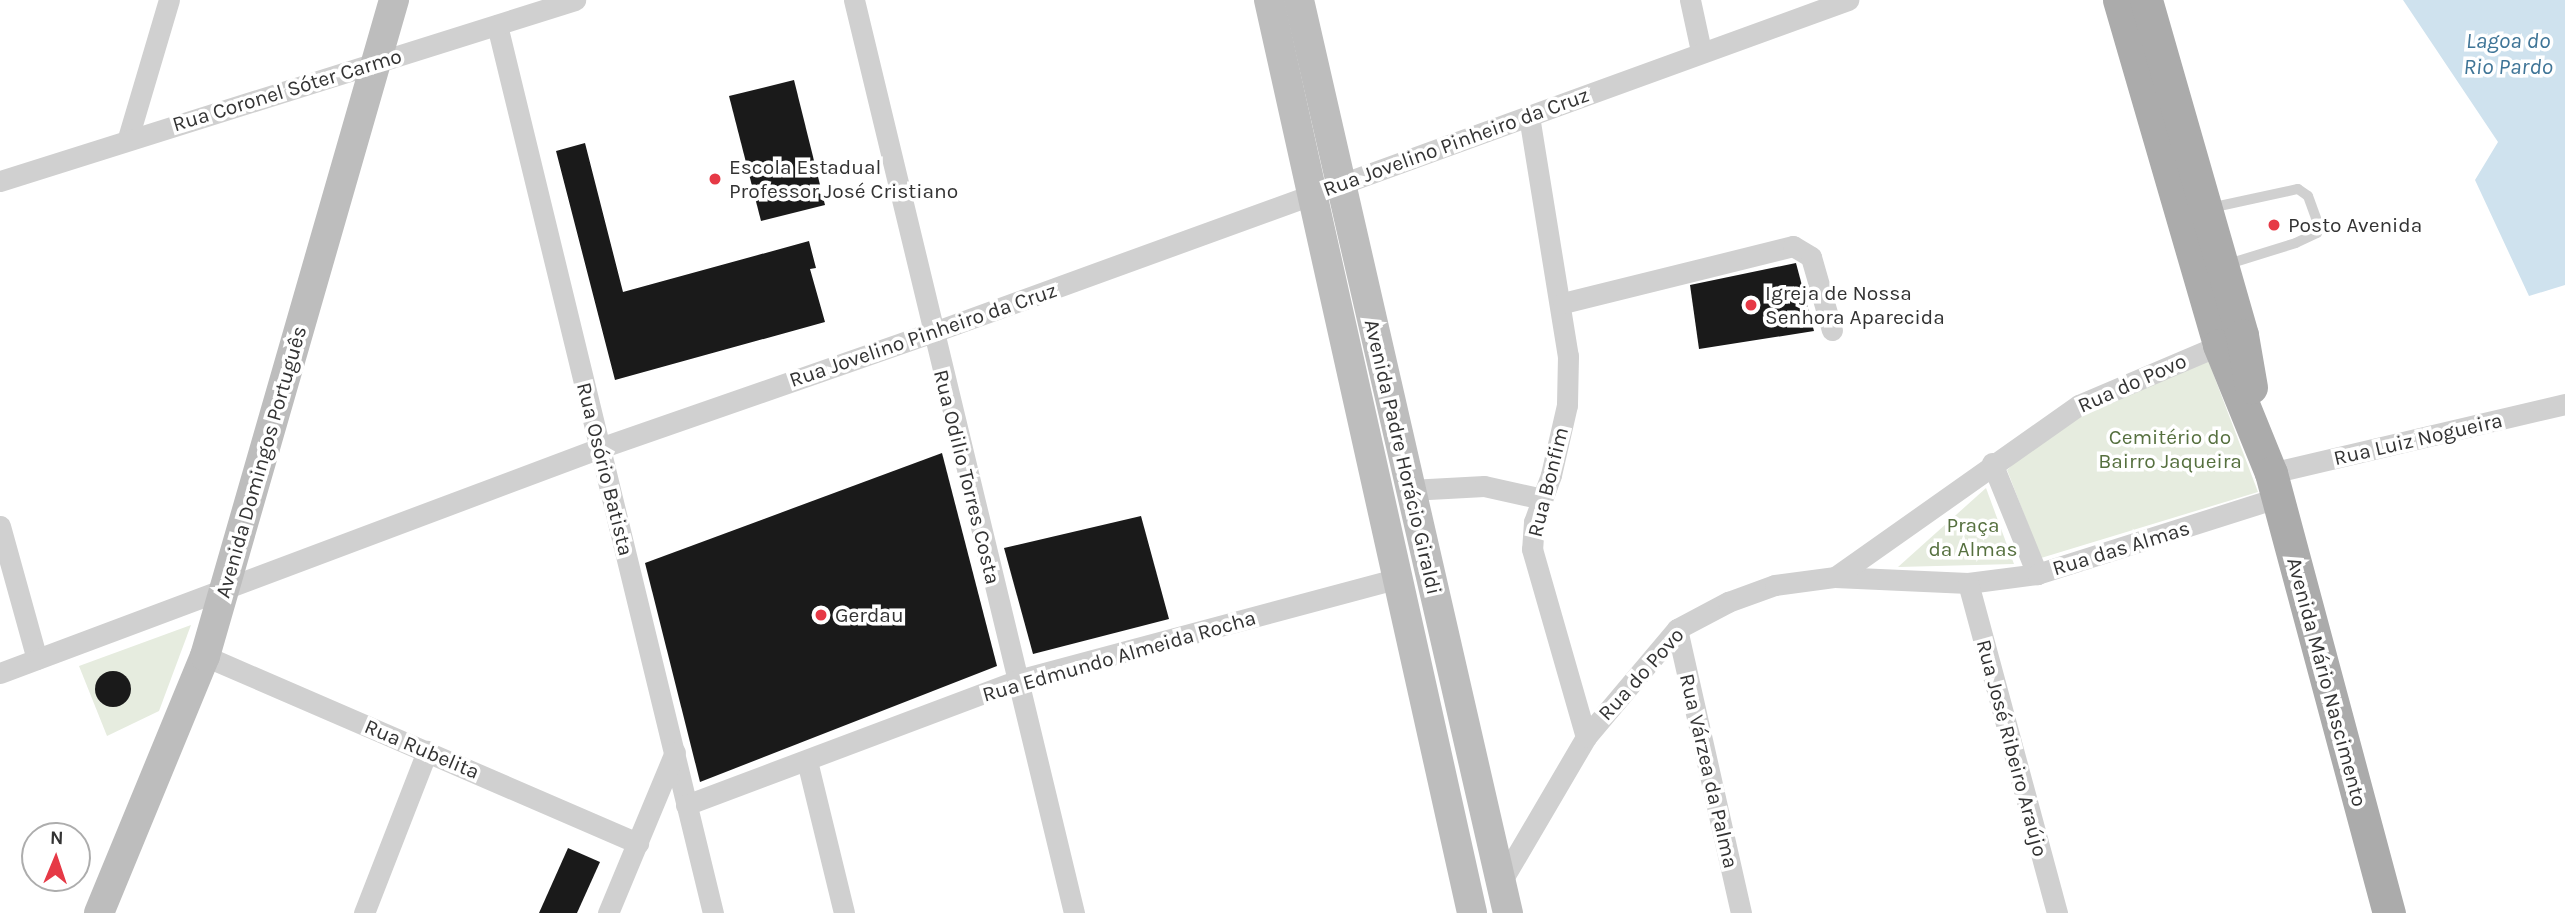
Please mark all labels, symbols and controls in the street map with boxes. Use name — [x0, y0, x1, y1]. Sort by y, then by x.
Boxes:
water label: Lagoa do Rio Pardo — [2463, 27, 2553, 81]
street label: Rua Coronel Sóter Carmo — [169, 43, 405, 137]
street label: Rua Jovelino Pinheiro da Cruz — [1320, 82, 1592, 202]
place label: Escola Estadual Professor José Cristiano — [729, 154, 958, 204]
marker: Escola Estadual Professor José Cristiano — [707, 171, 723, 187]
place label: Posto Avenida — [2288, 212, 2422, 238]
marker: Posto Avenida — [2266, 217, 2282, 233]
street label: Rua Jovelino Pinheiro da Cruz — [786, 277, 1060, 393]
place label: Igreja de Nossa Senhora Aparecida — [1765, 280, 1945, 330]
marker: Igreja de Nossa Senhora Aparecida — [1743, 297, 1759, 313]
street label: Avenida Padre Horácio Giraldi — [1359, 317, 1447, 597]
street label: Avenida Domingos Português — [210, 323, 312, 601]
street label: Rua do Povo — [2074, 348, 2190, 418]
street label: Rua Odilio Torres Costa — [928, 367, 1006, 587]
street label: Rua Osório Batista — [571, 380, 639, 558]
street label: Rua Luiz Nogueira — [2331, 407, 2505, 471]
street label: Rua Bonfim — [1522, 424, 1574, 540]
park label: Cemitério do Bairro Jaqueira — [2098, 424, 2242, 474]
park label: Praça da Almas — [1928, 512, 2018, 562]
street label: Rua das Almas — [2049, 515, 2193, 581]
street label: Avenida Mário Nascimento — [2282, 555, 2372, 809]
place label: Gerdau — [835, 602, 904, 628]
street label: Rua Edmundo Almeida Rocha — [979, 605, 1259, 707]
marker: Gerdau — [813, 607, 829, 623]
street label: Rua do Povo — [1593, 622, 1689, 726]
street label: Rua José Ribeiro Araújo — [1971, 637, 2053, 859]
street label: Rua Várzea da Palma — [1674, 671, 1744, 871]
street label: Rua Rubelita — [361, 713, 483, 785]
north arrow — [21, 822, 91, 892]
text: N — [49, 827, 64, 849]

